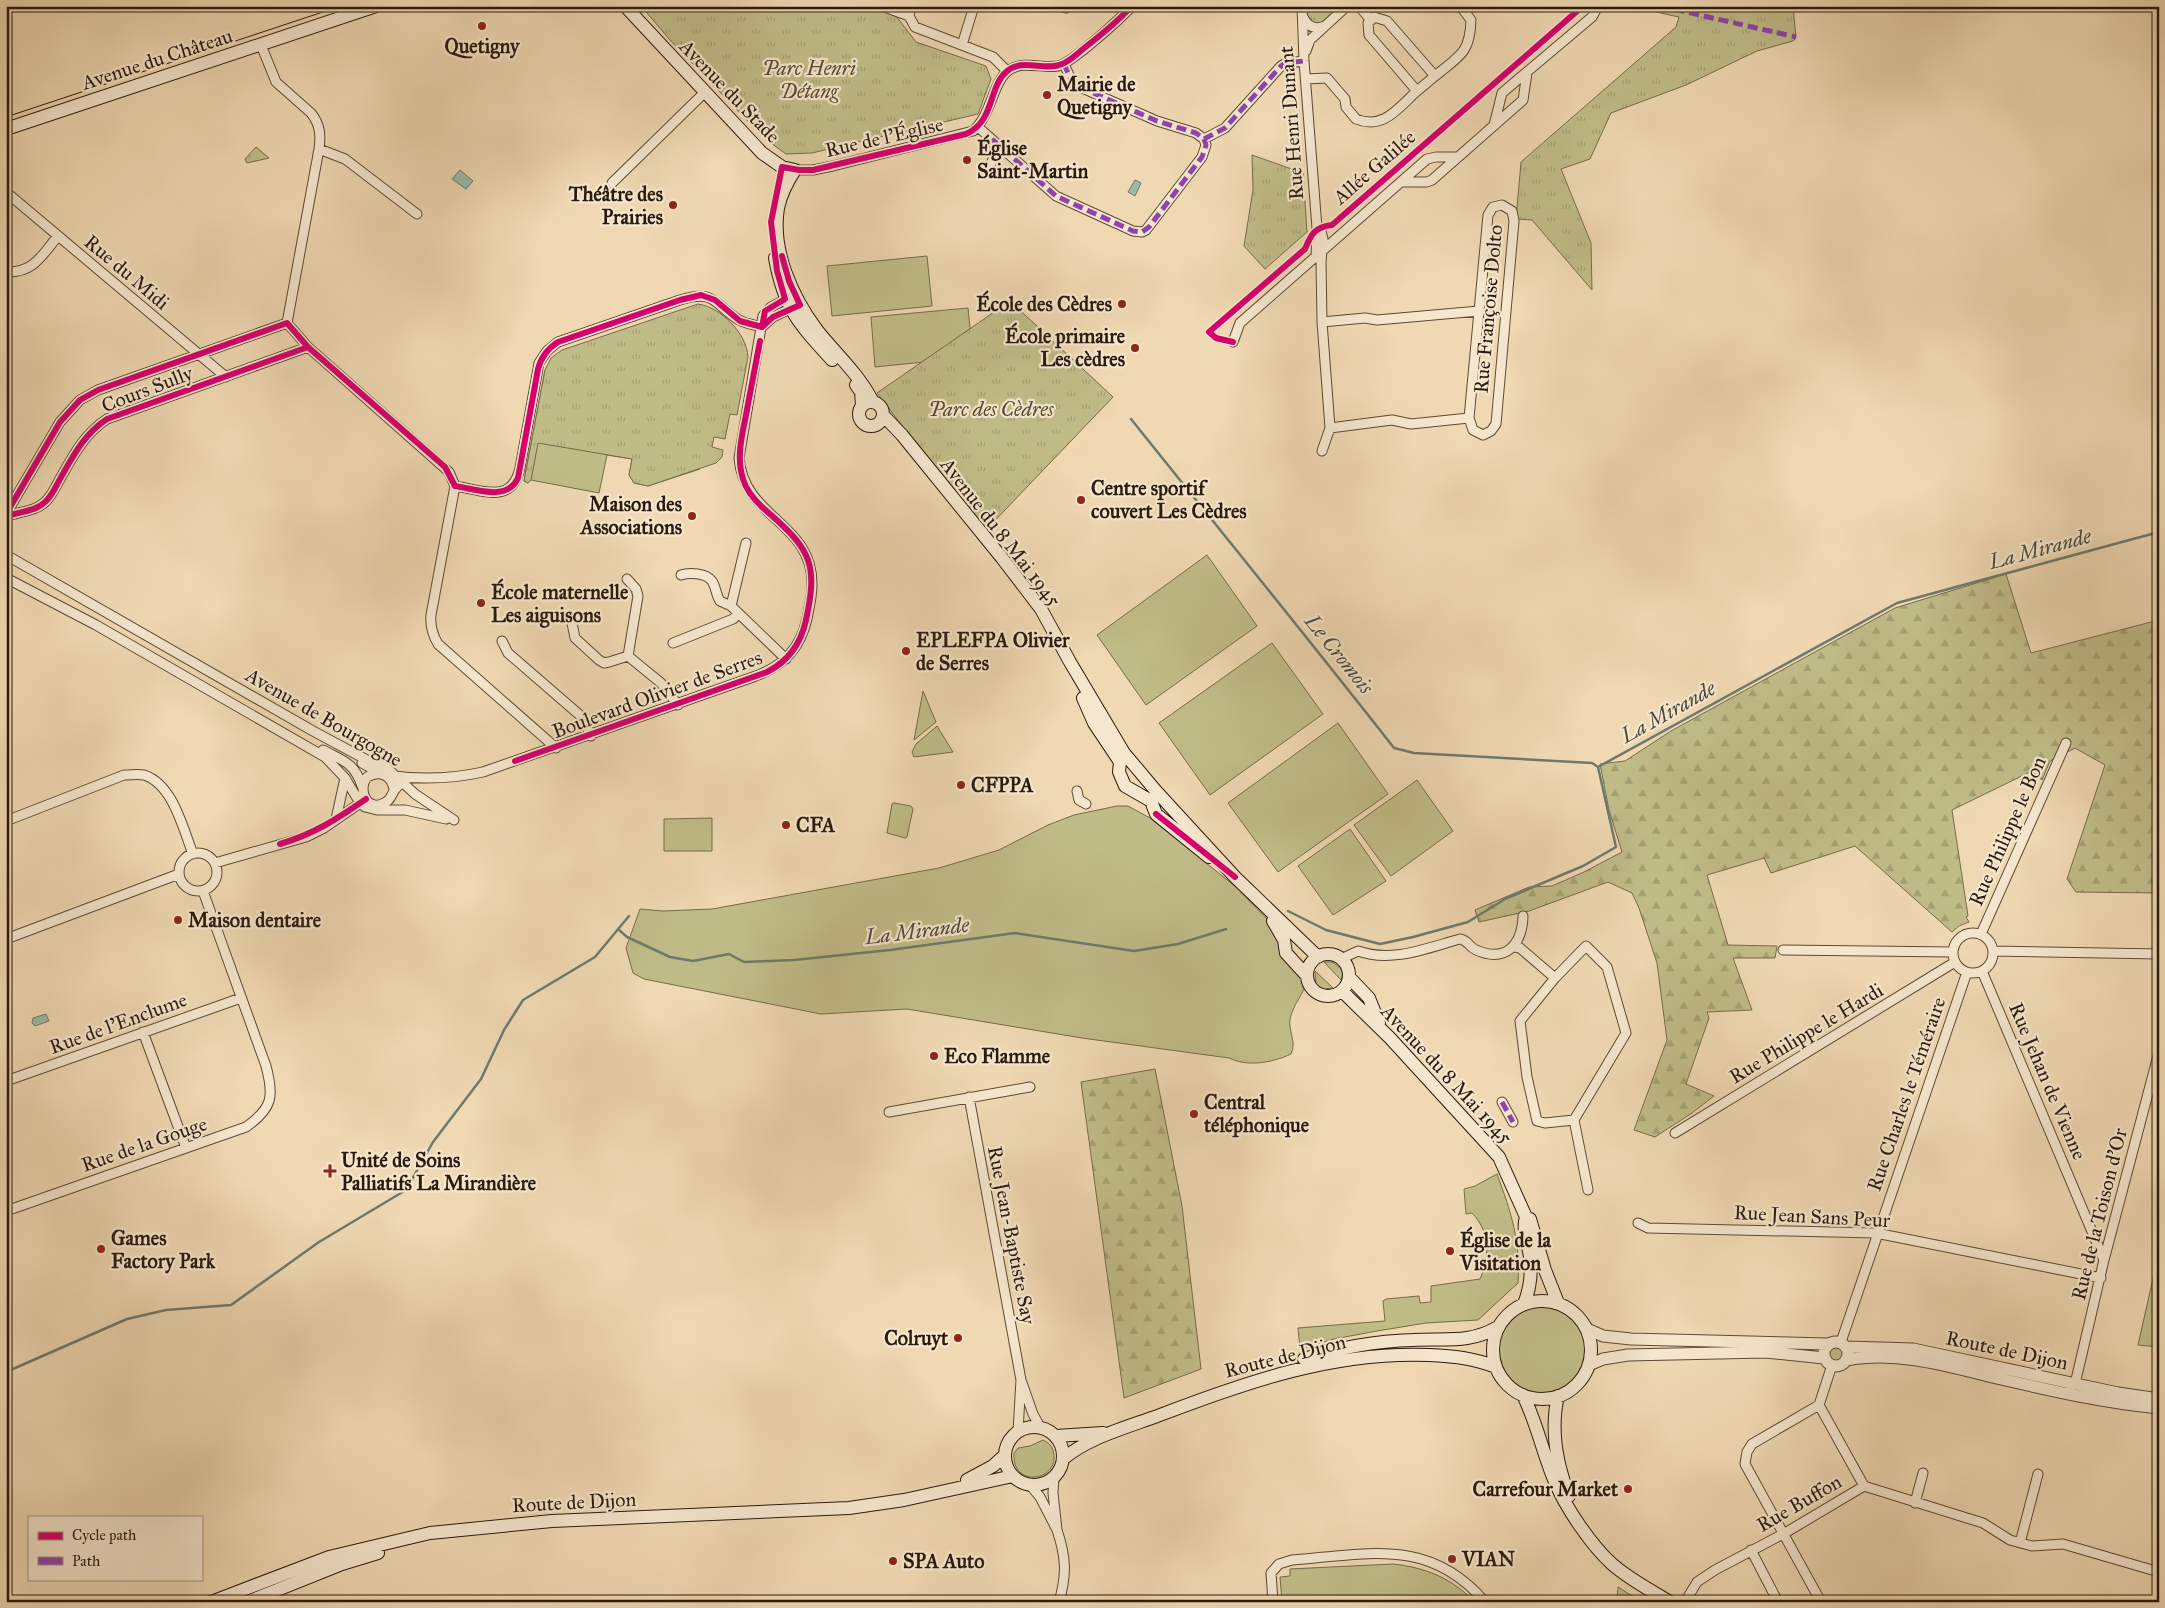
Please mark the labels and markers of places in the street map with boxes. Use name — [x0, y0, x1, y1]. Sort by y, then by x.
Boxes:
marker: Quetigny — [476, 20, 488, 32]
place label: Quetigny — [445, 34, 521, 59]
place label: Mairie de Quetigny — [1057, 72, 1136, 120]
marker: Mairie de Quetigny — [1041, 89, 1053, 101]
place label: Église Saint-Martin — [977, 134, 1089, 183]
marker: Église Saint-Martin — [961, 154, 973, 166]
place label: Théâtre des Prairies — [568, 182, 664, 229]
marker: Théâtre des Prairies — [667, 199, 679, 211]
place label: École des Cèdres — [976, 290, 1113, 316]
marker: École des Cèdres — [1116, 298, 1128, 310]
place label: École primaire Les cèdres — [1005, 322, 1126, 371]
marker: École primaire Les cèdres — [1129, 342, 1141, 354]
place label: Centre sportif couvert Les Cèdres — [1091, 476, 1247, 523]
place label: Maison des Associations — [579, 492, 683, 539]
marker: Centre sportif couvert Les Cèdres — [1075, 494, 1087, 506]
marker: Maison des Associations — [686, 510, 698, 522]
place label: École maternelle Les aiguisons — [491, 578, 629, 628]
marker: École maternelle Les aiguisons — [475, 597, 487, 609]
place label: EPLEFPA Olivier de Serres — [916, 628, 1070, 675]
marker: EPLEFPA Olivier de Serres — [900, 645, 912, 657]
place label: CFPPA — [971, 773, 1034, 797]
marker: CFPPA — [955, 779, 967, 791]
place label: CFA — [796, 813, 836, 837]
marker: CFA — [780, 819, 792, 831]
place label: Maison dentaire — [188, 908, 322, 932]
marker: Maison dentaire — [172, 914, 184, 926]
place label: Eco Flamme — [944, 1044, 1051, 1068]
marker: Eco Flamme — [928, 1050, 940, 1062]
place label: Central téléphonique — [1203, 1090, 1310, 1138]
marker: Central téléphonique — [1188, 1108, 1200, 1120]
place label: Unité de Soins Palliatifs La Mirandière — [341, 1148, 537, 1195]
marker: Unité de Soins Palliatifs La Mirandière — [323, 1164, 337, 1178]
place label: Games Factory Park — [111, 1226, 216, 1274]
place label: Église de la Visitation — [1459, 1226, 1552, 1275]
marker: Games Factory Park — [95, 1243, 107, 1255]
marker: Église de la Visitation — [1444, 1245, 1456, 1257]
place label: Colruyt — [884, 1326, 949, 1351]
marker: Colruyt — [952, 1332, 964, 1344]
place label: Carrefour Market — [1473, 1477, 1619, 1501]
marker: Carrefour Market — [1622, 1483, 1634, 1495]
place label: VIAN — [1461, 1547, 1515, 1571]
place label: SPA Auto — [903, 1549, 984, 1573]
marker: VIAN — [1446, 1553, 1458, 1565]
marker: SPA Auto — [887, 1555, 899, 1567]

